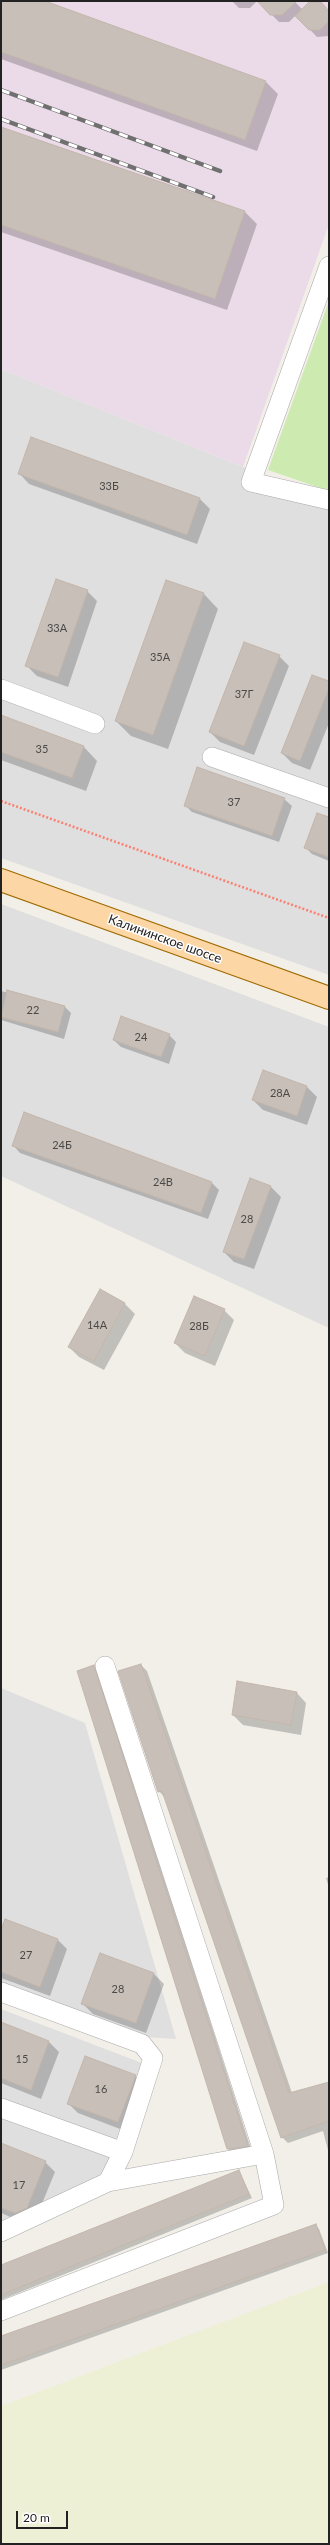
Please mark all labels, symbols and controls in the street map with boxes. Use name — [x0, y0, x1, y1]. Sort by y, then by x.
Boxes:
house number: 33Б — [99, 479, 119, 493]
house number: 33А — [47, 621, 67, 635]
house number: 35А — [150, 650, 170, 664]
house number: 37Г — [235, 687, 253, 701]
house number: 35 — [36, 742, 48, 756]
house number: 37 — [228, 795, 240, 809]
street label: Калининское шоссе — [106, 911, 224, 967]
house number: 22 — [27, 1003, 39, 1017]
house number: 24 — [135, 1030, 147, 1044]
house number: 28А — [270, 1086, 290, 1100]
house number: 24Б — [52, 1138, 72, 1152]
house number: 24В — [153, 1175, 173, 1189]
house number: 28 — [241, 1212, 253, 1226]
house number: 14А — [87, 1318, 107, 1332]
house number: 28Б — [189, 1319, 209, 1333]
house number: 27 — [20, 1948, 32, 1962]
house number: 28 — [112, 1982, 124, 1996]
house number: 15 — [16, 2052, 28, 2066]
house number: 16 — [95, 2082, 107, 2096]
house number: 17 — [13, 2178, 25, 2192]
scale bar — [18, 2503, 70, 2529]
text: 20 m — [23, 2510, 50, 2525]

